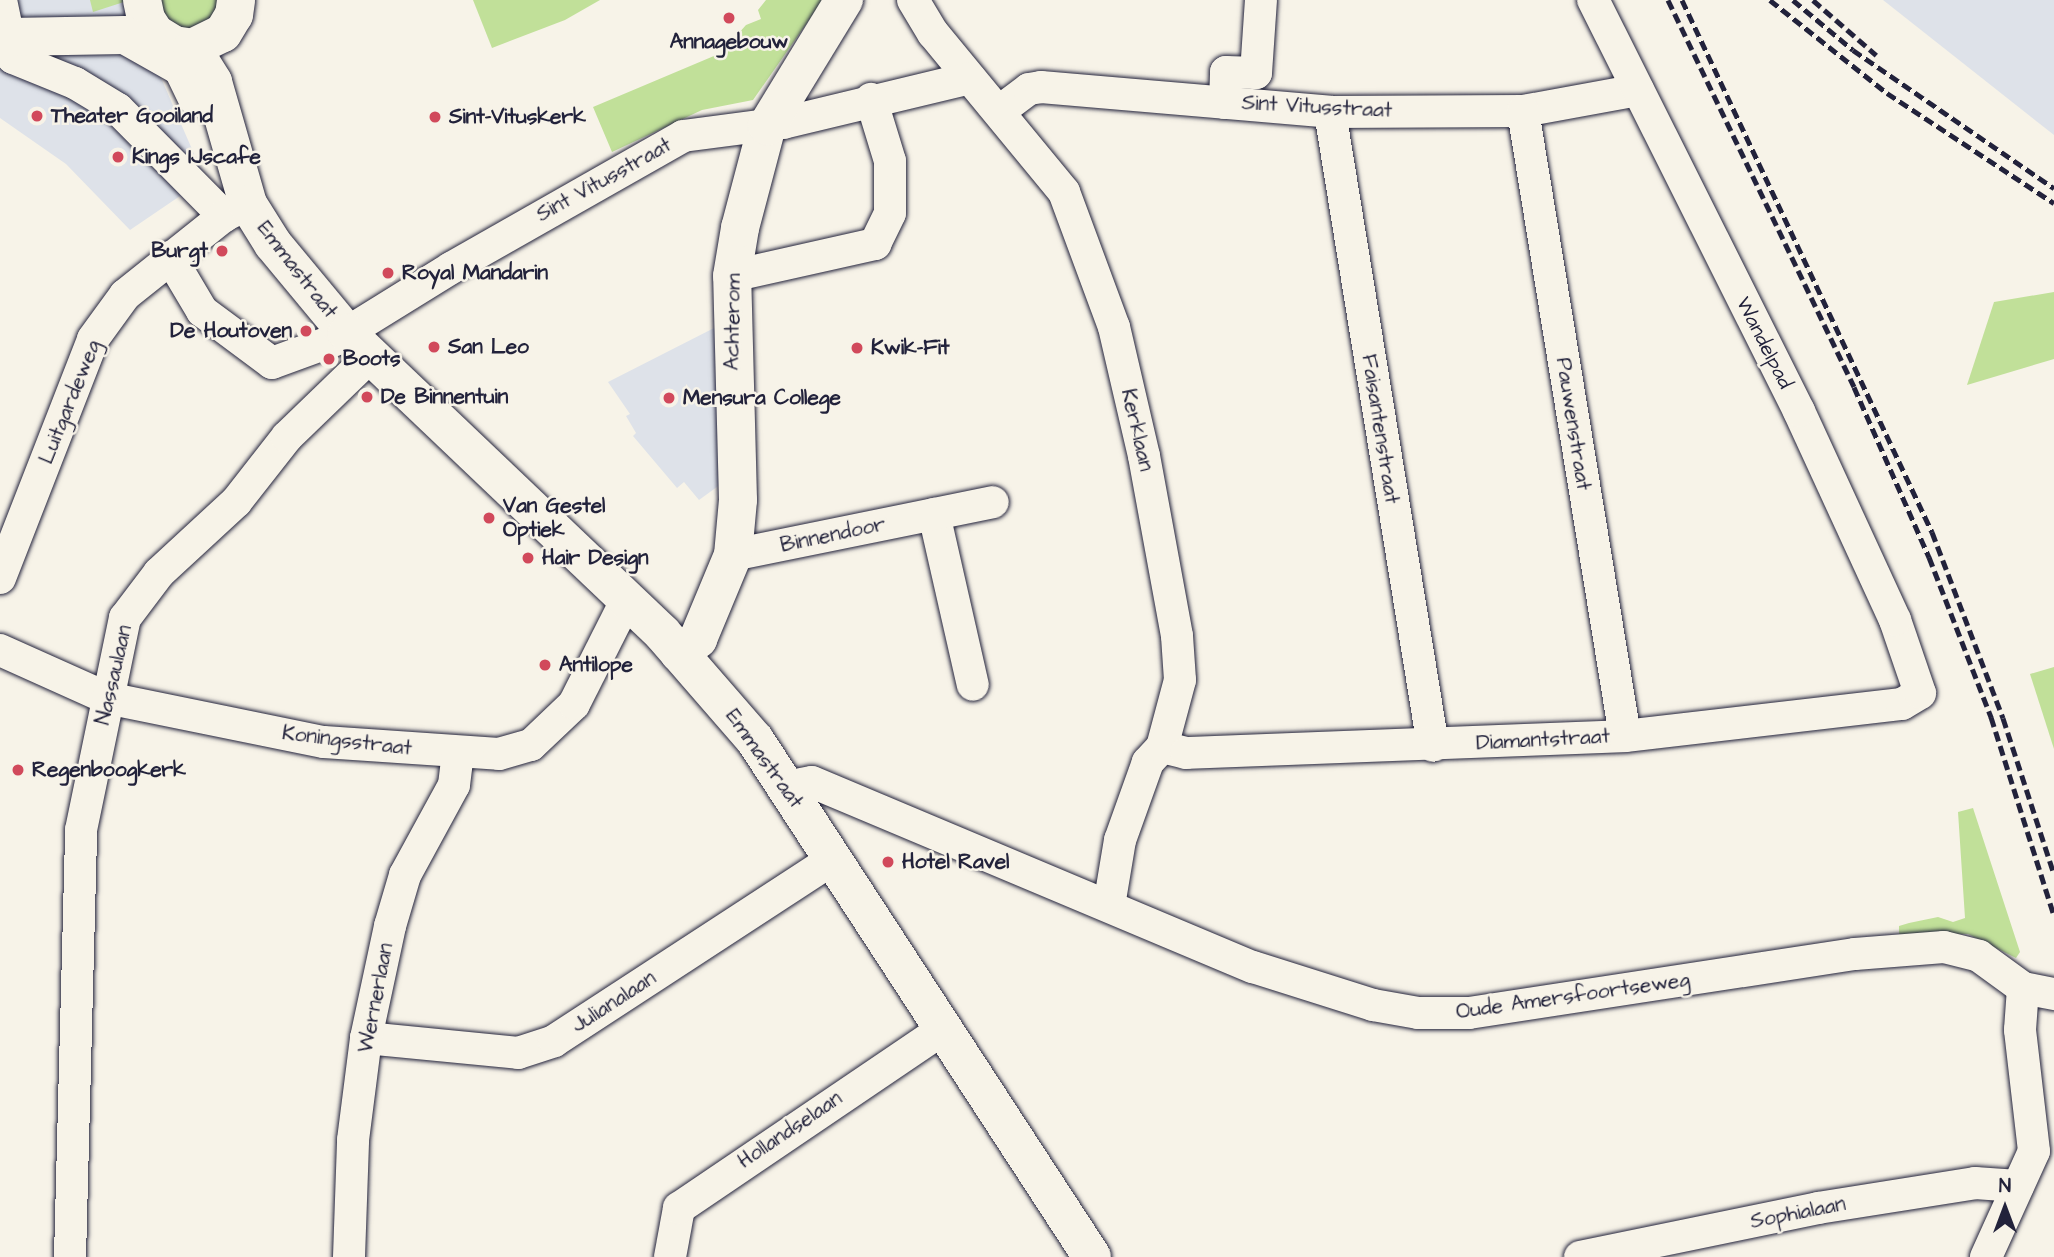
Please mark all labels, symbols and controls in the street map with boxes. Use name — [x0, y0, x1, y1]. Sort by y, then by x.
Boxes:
marker: Annagebouw — [721, 10, 737, 26]
place label: Annagebouw — [670, 29, 788, 55]
street label: Sint Vitusstraat — [1241, 90, 1393, 124]
place label: Theater Gooiland — [51, 103, 213, 129]
place label: Sint-Vituskerk — [449, 104, 586, 130]
marker: Theater Gooiland — [29, 108, 45, 124]
marker: Sint-Vituskerk — [427, 109, 443, 125]
street label: Sint Vitusstraat — [532, 132, 676, 228]
place label: Kings IJscafe — [132, 144, 261, 170]
marker: Kings IJscafe — [110, 149, 126, 165]
street label: Emmastraat — [251, 216, 343, 324]
place label: Burgt — [152, 238, 208, 264]
marker: Burgt — [214, 243, 230, 259]
place label: Royal Mandarin — [402, 260, 548, 286]
marker: Royal Mandarin — [380, 265, 396, 281]
street label: Achterom — [720, 273, 746, 371]
street label: Wandelpad — [1730, 293, 1798, 393]
place label: De Houtoven — [170, 318, 292, 344]
marker: De Houtoven — [298, 323, 314, 339]
place label: San Leo — [448, 334, 529, 360]
place label: Kwik-Fit — [871, 335, 950, 361]
street label: Luitgardeweg — [34, 336, 106, 468]
marker: San Leo — [426, 339, 442, 355]
marker: Kwik-Fit — [849, 340, 865, 356]
place label: Boots — [343, 346, 401, 372]
marker: Boots — [321, 351, 337, 367]
street label: Faisantenstraat — [1356, 352, 1404, 506]
street label: Pauwenstraat — [1550, 356, 1596, 492]
place label: De Binnentuin — [381, 384, 508, 410]
place label: Mensura College — [683, 385, 841, 411]
street label: Kerklaan — [1115, 386, 1159, 474]
marker: De Binnentuin — [359, 389, 375, 405]
marker: Mensura College — [661, 390, 677, 406]
place label: Van Gestel Optiek — [503, 493, 605, 543]
marker: Van Gestel Optiek — [481, 510, 497, 526]
street label: Binnendoor — [778, 512, 888, 558]
place label: Hair Design — [542, 545, 649, 571]
marker: Hair Design — [520, 550, 536, 566]
street label: Nassaulaan — [90, 623, 138, 727]
place label: Antilope — [559, 652, 633, 678]
marker: Antilope — [537, 657, 553, 673]
street label: Emmastraat — [720, 705, 808, 813]
street label: Koningsstraat — [281, 721, 413, 761]
street label: Diamantstraat — [1475, 724, 1611, 756]
place label: Regenboogkerk — [32, 757, 186, 783]
marker: Regenboogkerk — [10, 762, 26, 778]
place label: Hotel Ravel — [902, 849, 1009, 875]
marker: Hotel Ravel — [880, 854, 896, 870]
street label: Wernerlaan — [353, 941, 399, 1055]
street label: Julianalaan — [567, 965, 661, 1039]
street label: Oude Amersfoortseweg — [1454, 967, 1692, 1025]
street label: Hollandselaan — [733, 1086, 847, 1174]
north arrow — [1970, 1173, 2040, 1243]
text: N — [1999, 1173, 2011, 1200]
street label: Sophialaan — [1748, 1191, 1848, 1235]

